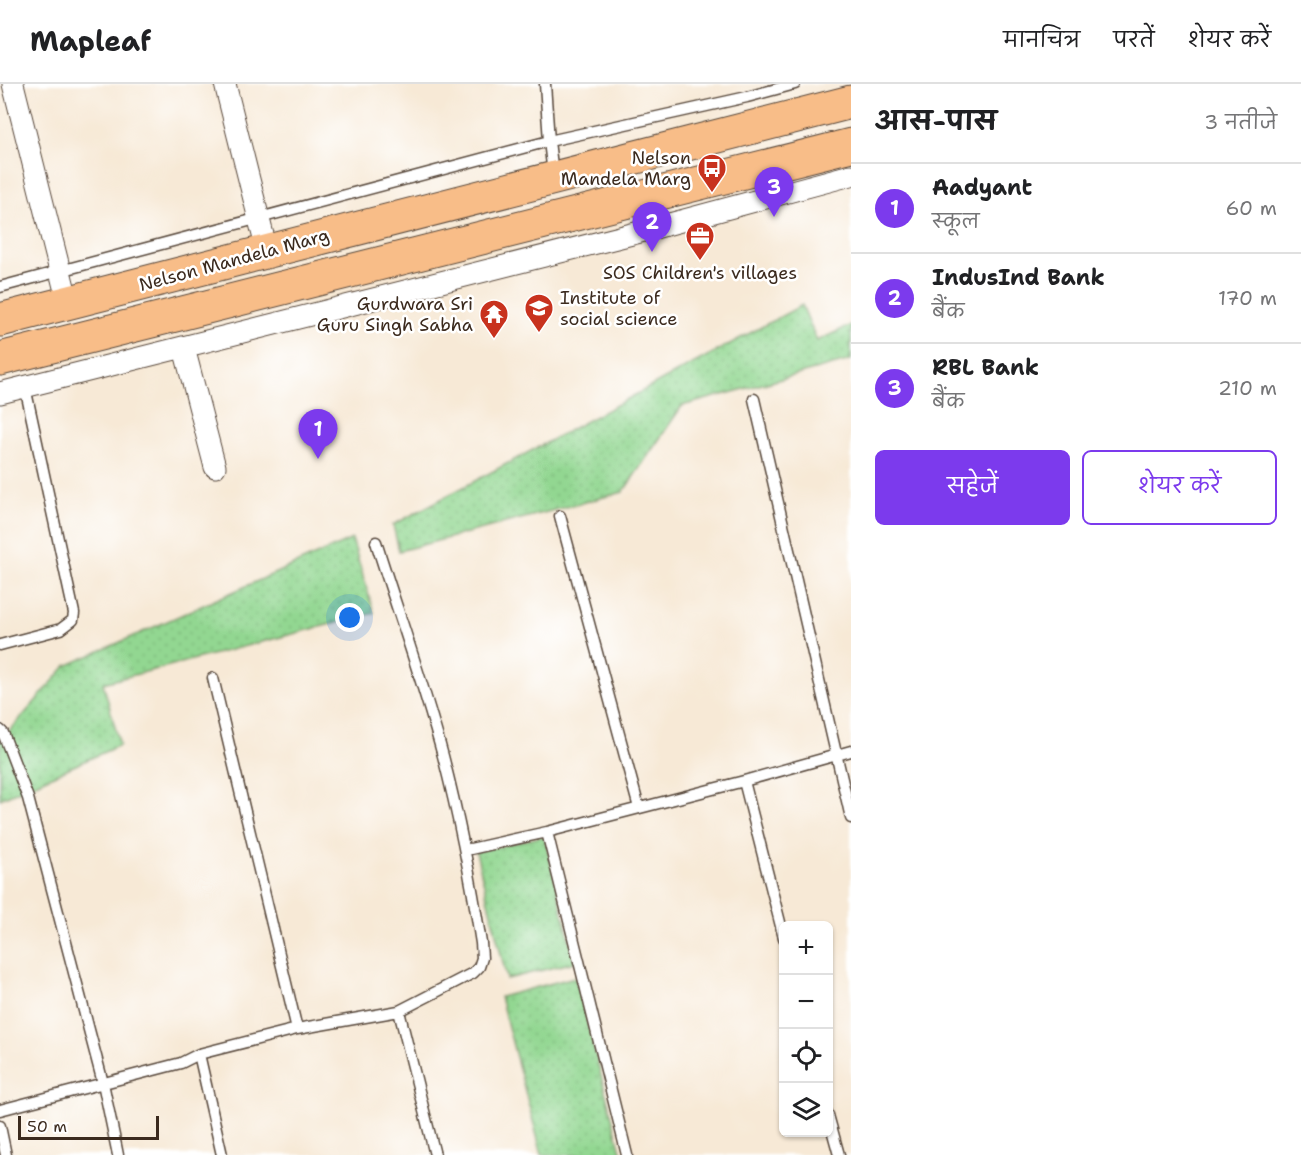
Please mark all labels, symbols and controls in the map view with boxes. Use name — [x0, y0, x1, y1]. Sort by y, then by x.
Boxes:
text: Mapleaf — [30, 22, 151, 60]
text: मानचित्र — [1003, 26, 1080, 54]
text: परतें — [1113, 26, 1155, 54]
text: शेयर करें — [1188, 26, 1271, 54]
text: आस-पास — [875, 103, 997, 138]
text: 3 नतीजे — [1204, 109, 1277, 135]
place label: Nelson Mandela Marg — [561, 146, 691, 191]
bus stop icon: Nelson Mandela Marg — [696, 152, 728, 194]
pin: 3 — [754, 168, 794, 217]
text: Aadyant — [932, 173, 1032, 202]
text: 1 — [890, 195, 899, 221]
text: 60 m — [1225, 195, 1277, 221]
pin: 2 — [632, 202, 672, 252]
text: स्कूल — [932, 208, 980, 234]
office icon: SOS Children's villages — [684, 220, 716, 262]
street label: Nelson Mandela Marg — [136, 223, 332, 297]
place label: SOS Children's villages — [603, 261, 797, 285]
text: IndusInd Bank — [932, 263, 1105, 292]
text: 2 — [888, 285, 902, 311]
text: 170 m — [1218, 285, 1277, 311]
place label: Institute of social science — [560, 286, 677, 331]
place label: Gurdwara Sri Guru Singh Sabha — [317, 292, 473, 337]
school or university icon: Institute of social science — [523, 292, 555, 334]
temple icon: Gurdwara Sri Guru Singh Sabha — [478, 298, 510, 340]
text: बैंक — [932, 298, 965, 324]
text: RBL Bank — [932, 353, 1039, 382]
text: 3 — [888, 375, 902, 401]
text: 210 m — [1218, 375, 1277, 401]
text: बैंक — [932, 388, 965, 414]
pin: 1 — [298, 410, 338, 459]
button: सहेजें — [875, 450, 1070, 525]
button: शेयर करें — [1082, 450, 1277, 525]
your location — [335, 603, 364, 632]
map controls — [779, 921, 833, 1137]
button: + — [779, 921, 833, 975]
button: − — [779, 975, 833, 1029]
button: locate — [779, 1029, 833, 1083]
button: layers — [779, 1083, 833, 1137]
scale bar — [18, 1113, 159, 1140]
text: 50 m — [27, 1116, 67, 1137]

